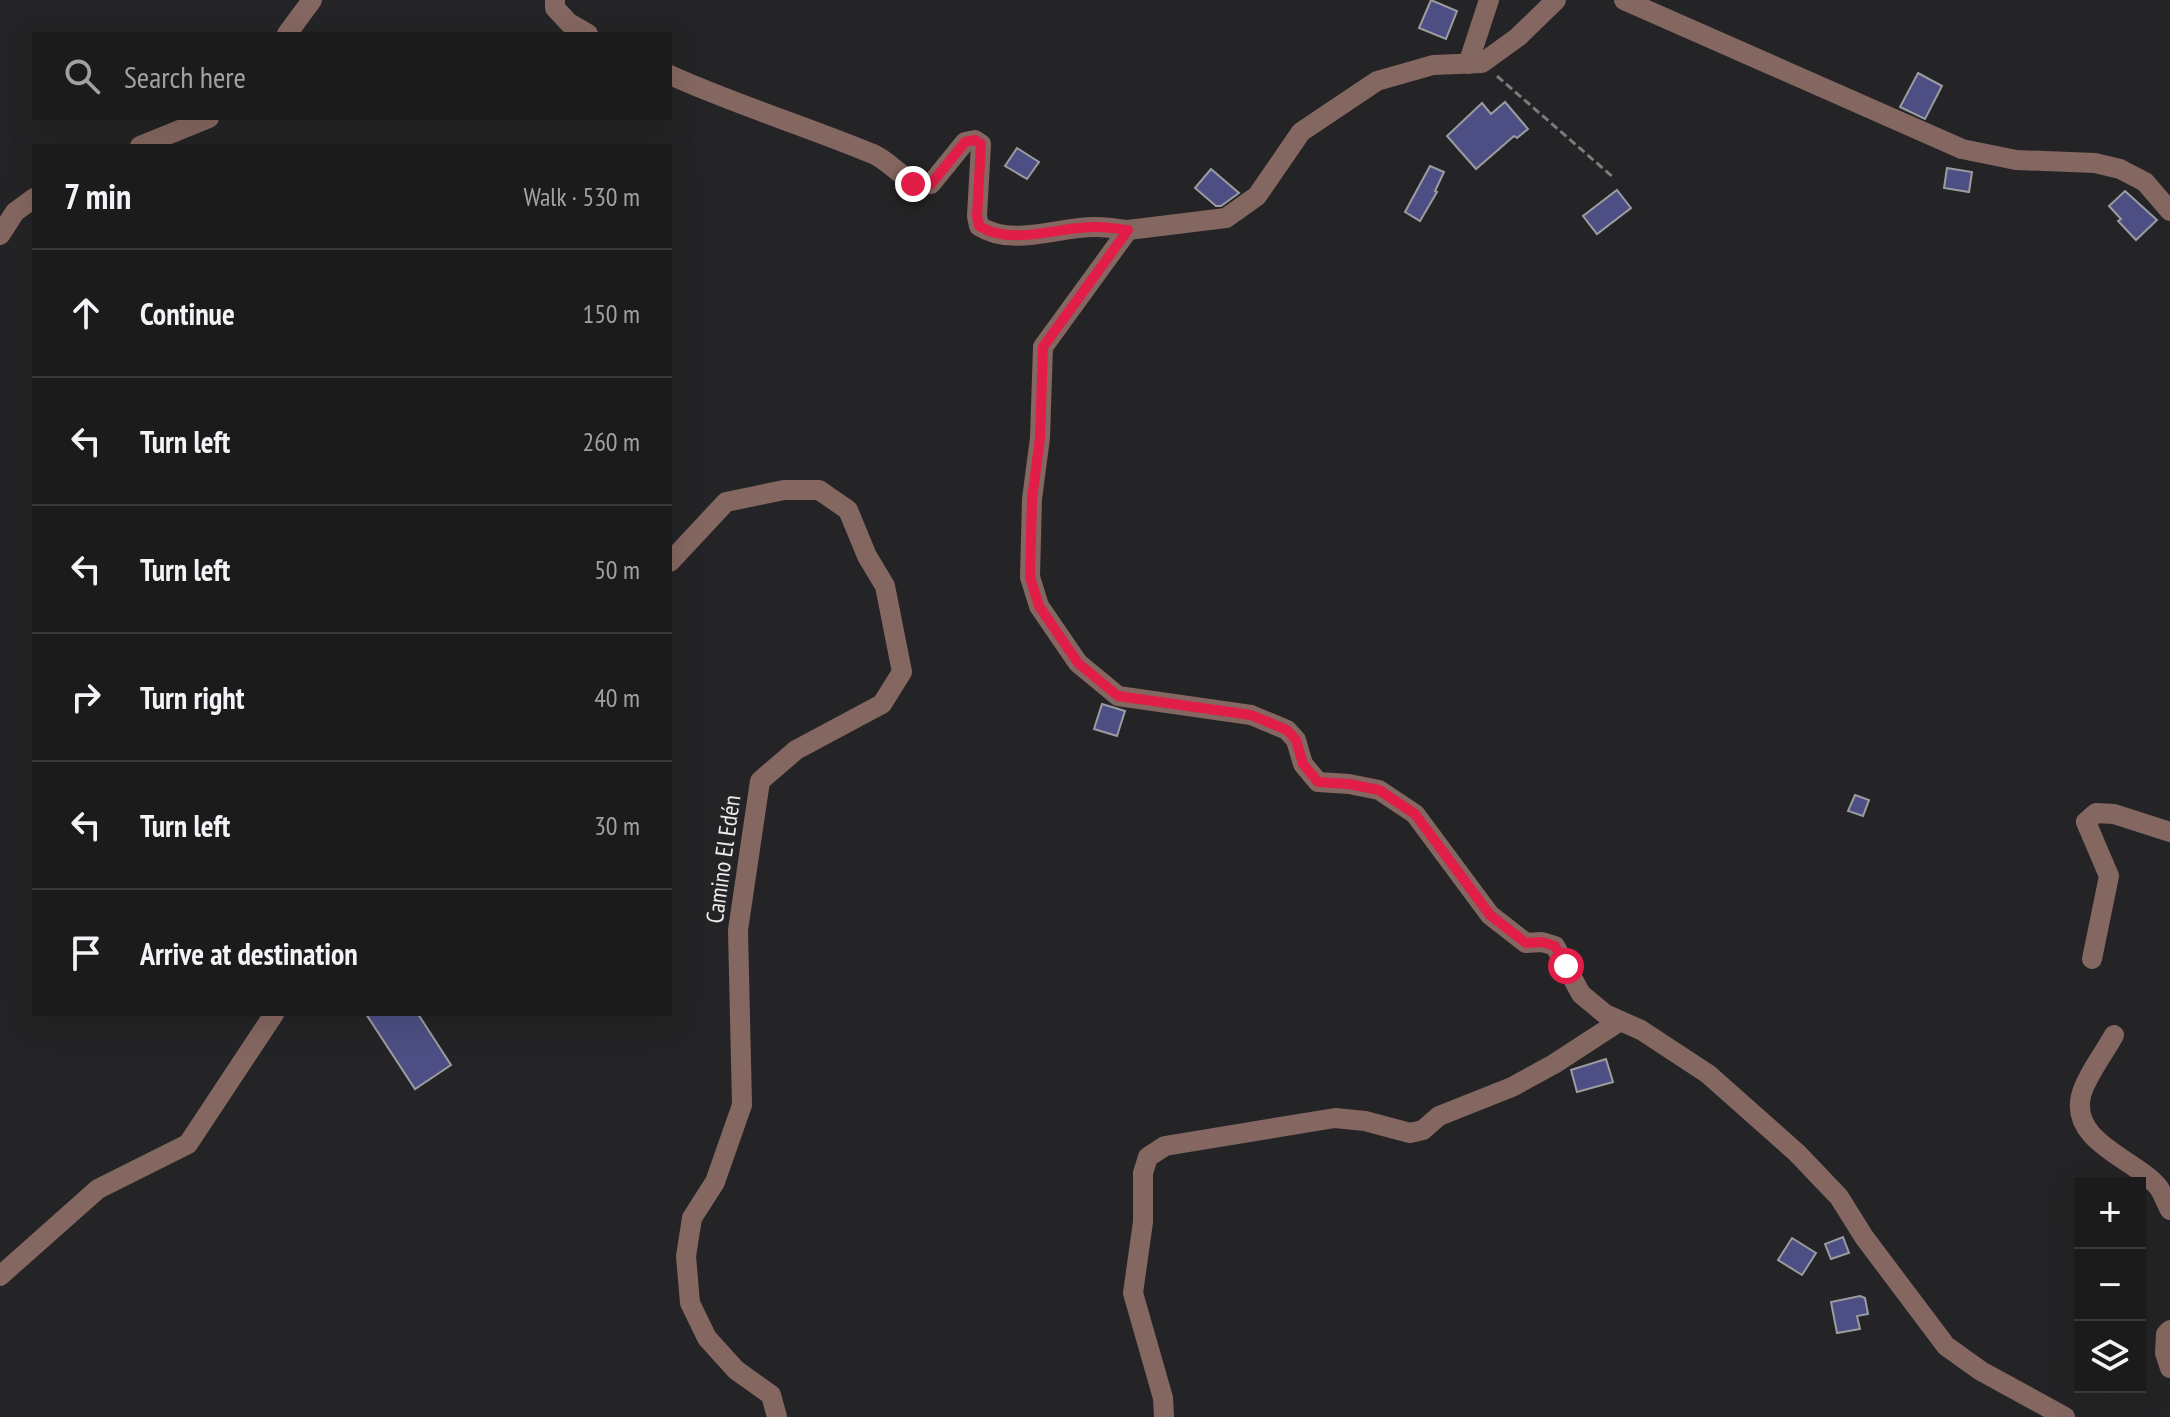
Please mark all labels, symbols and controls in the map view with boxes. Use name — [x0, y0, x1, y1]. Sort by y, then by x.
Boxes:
search box — [32, 32, 672, 120]
icon: search — [60, 54, 104, 98]
text: Search here — [124, 57, 246, 96]
route end — [895, 166, 931, 202]
text: 7 min — [64, 174, 131, 218]
text: Walk · 530 m — [523, 180, 640, 213]
icon: ahead — [64, 291, 108, 335]
text: Continue — [140, 294, 235, 333]
text: 150 m — [582, 297, 640, 330]
icon: left — [64, 419, 108, 463]
text: Turn left — [140, 422, 230, 461]
text: 260 m — [582, 425, 640, 458]
icon: left — [64, 547, 108, 591]
text: Turn left — [140, 550, 230, 589]
text: 50 m — [594, 553, 640, 586]
icon: right — [64, 675, 108, 719]
text: Turn right — [140, 678, 244, 717]
text: 40 m — [594, 681, 640, 714]
street label: Camino El Edén — [699, 793, 747, 925]
icon: left — [64, 803, 108, 847]
text: Turn left — [140, 806, 230, 845]
text: 30 m — [594, 809, 640, 842]
icon: arrive — [64, 931, 108, 975]
text: Arrive at destination — [140, 934, 358, 973]
route start — [1548, 948, 1584, 984]
map controls — [2074, 1177, 2146, 1393]
button: + — [2074, 1177, 2146, 1249]
button: − — [2074, 1249, 2146, 1321]
button: layers — [2074, 1321, 2146, 1393]

